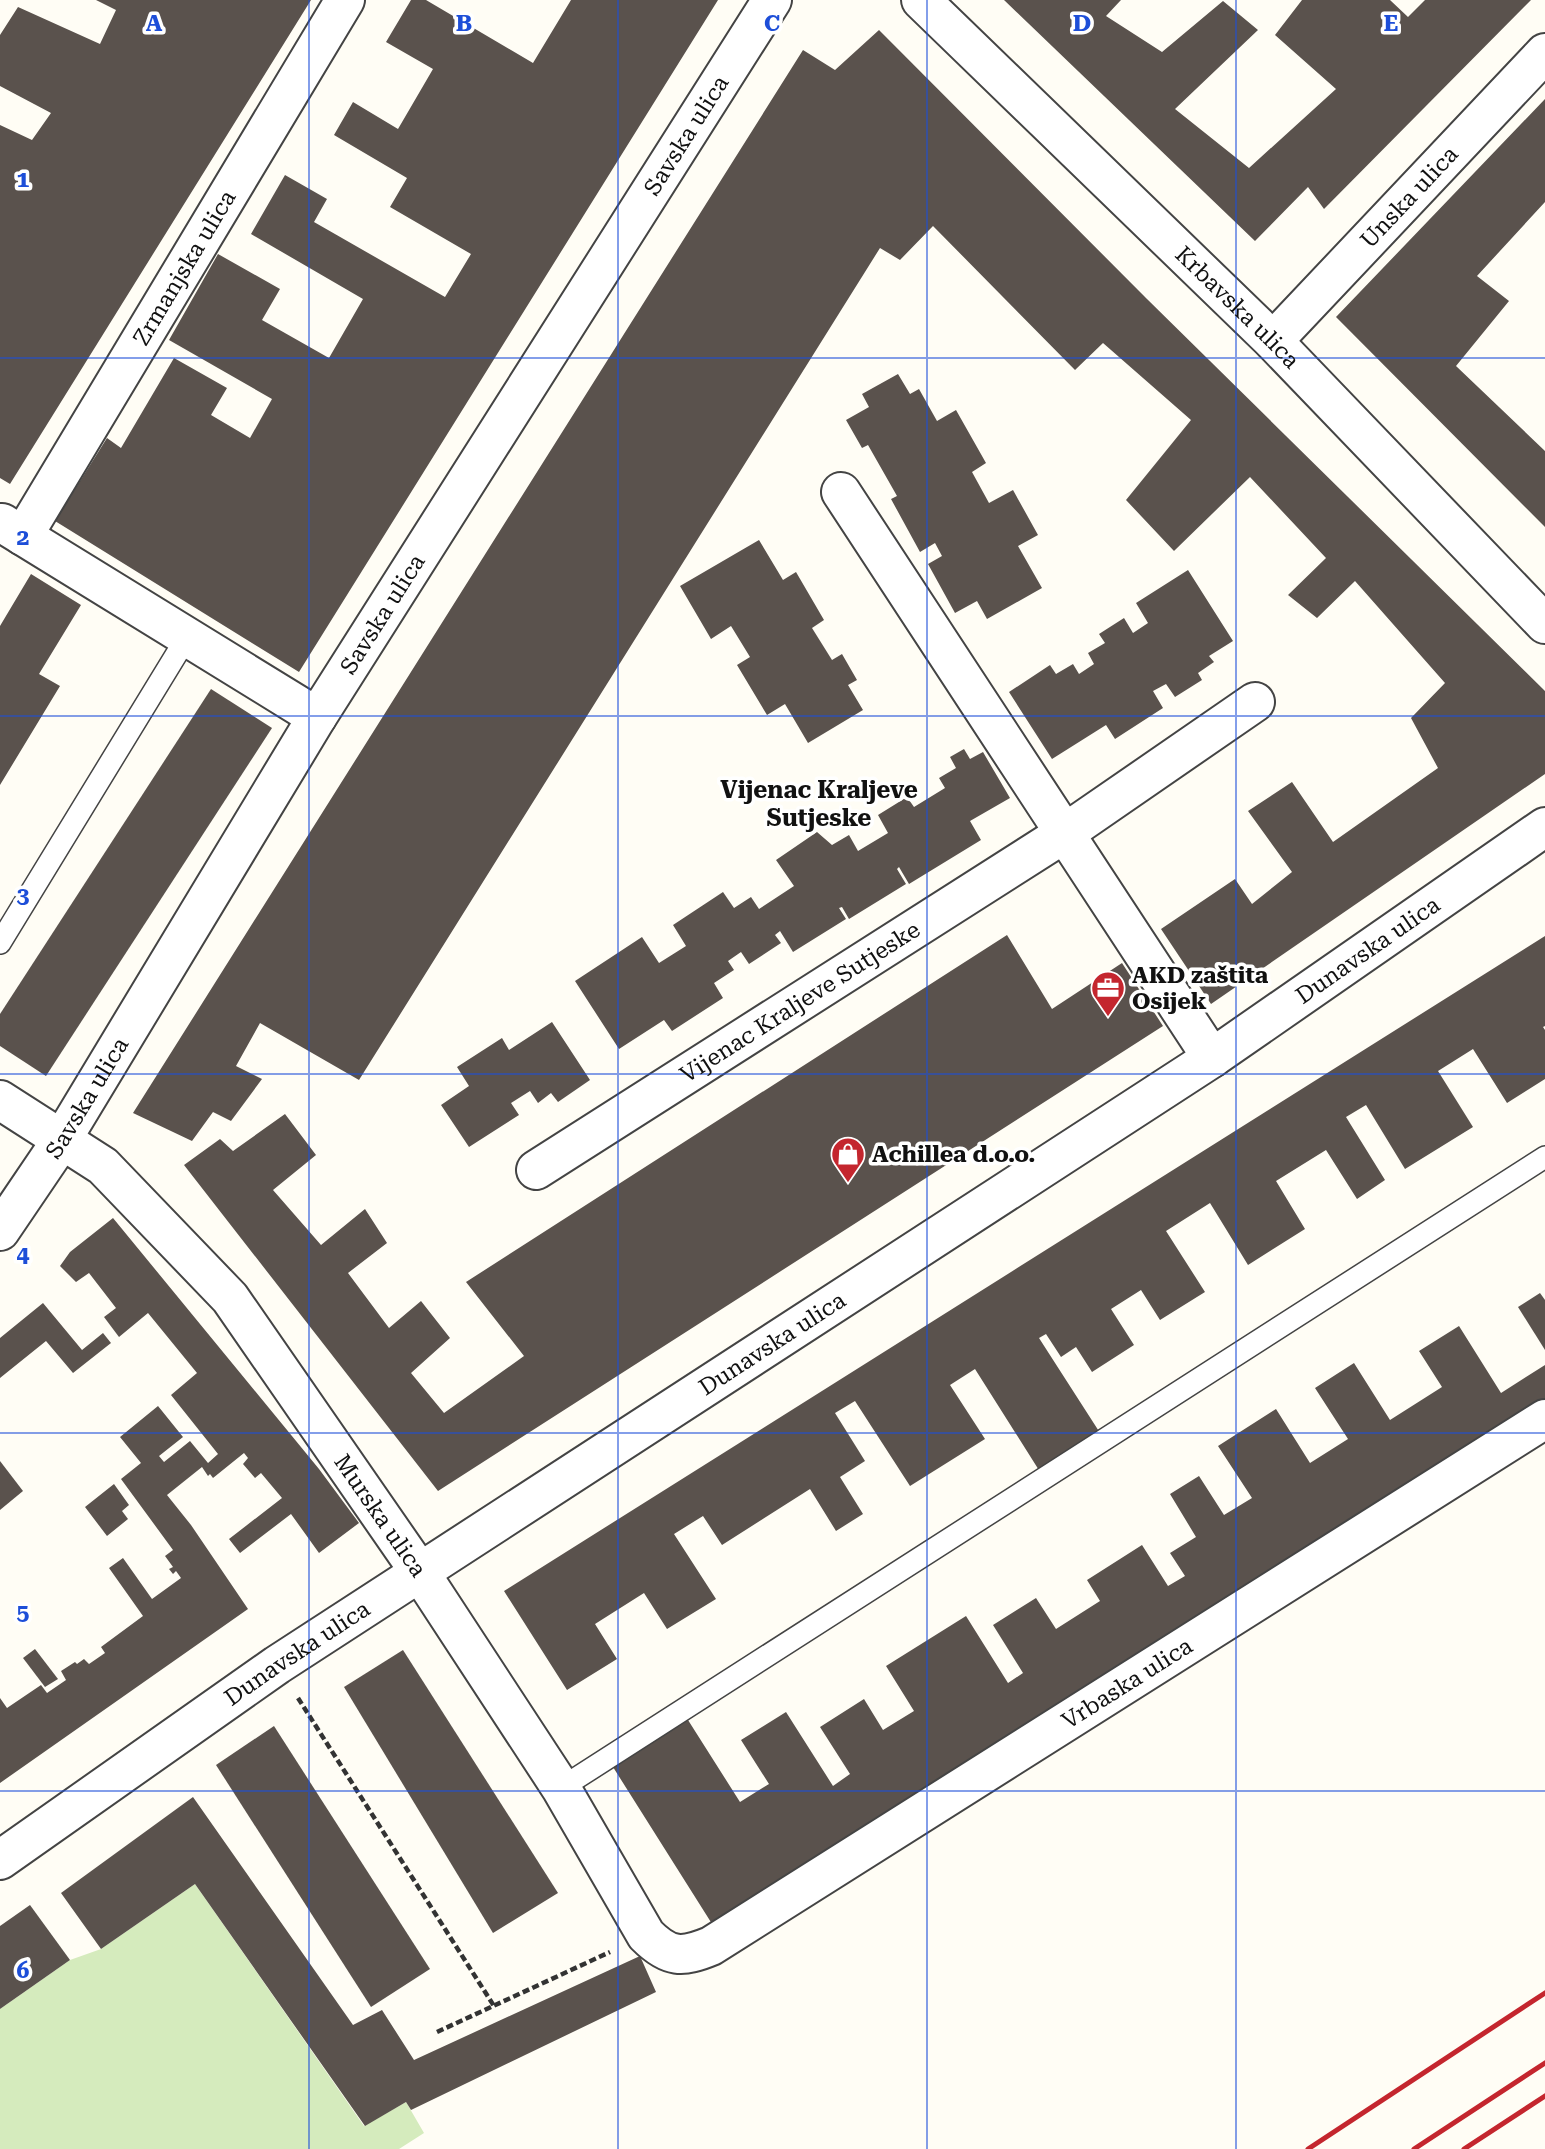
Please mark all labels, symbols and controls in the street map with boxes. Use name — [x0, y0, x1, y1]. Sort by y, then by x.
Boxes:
text: A — [146, 10, 163, 37]
text: B — [456, 10, 472, 37]
text: C — [764, 10, 780, 37]
text: D — [1073, 10, 1091, 37]
text: E — [1384, 10, 1398, 37]
street label: Savska ulica — [638, 70, 734, 200]
street label: Unska ulica — [1355, 140, 1464, 254]
text: 1 — [17, 166, 30, 193]
street label: Zrmanjska ulica — [127, 185, 241, 350]
street label: Krbavska ulica — [1170, 240, 1306, 374]
text: 2 — [17, 524, 29, 551]
street label: Savska ulica — [334, 549, 431, 679]
district label: Vijenac Kraljeve Sutjeske — [720, 776, 918, 832]
text: 3 — [17, 882, 30, 909]
street label: Dunavska ulica — [1291, 890, 1445, 1009]
street label: Vijenac Kraljeve Sutjeske — [675, 915, 925, 1088]
place label: AKD zaštita Osijek — [1132, 962, 1269, 1015]
office icon: AKD zaštita Osijek — [1089, 969, 1127, 1018]
street label: Savska ulica — [40, 1032, 134, 1163]
shop icon: Achillea d.o.o. — [829, 1135, 867, 1184]
place label: Achillea d.o.o. — [872, 1141, 1035, 1168]
text: 4 — [17, 1241, 30, 1268]
street label: Dunavska ulica — [694, 1286, 851, 1401]
street label: Murska ulica — [329, 1449, 433, 1582]
street label: Dunavska ulica — [219, 1595, 375, 1711]
text: 5 — [17, 1599, 30, 1626]
street label: Vrbaska ulica — [1057, 1632, 1198, 1734]
text: 6 — [17, 1957, 30, 1984]

